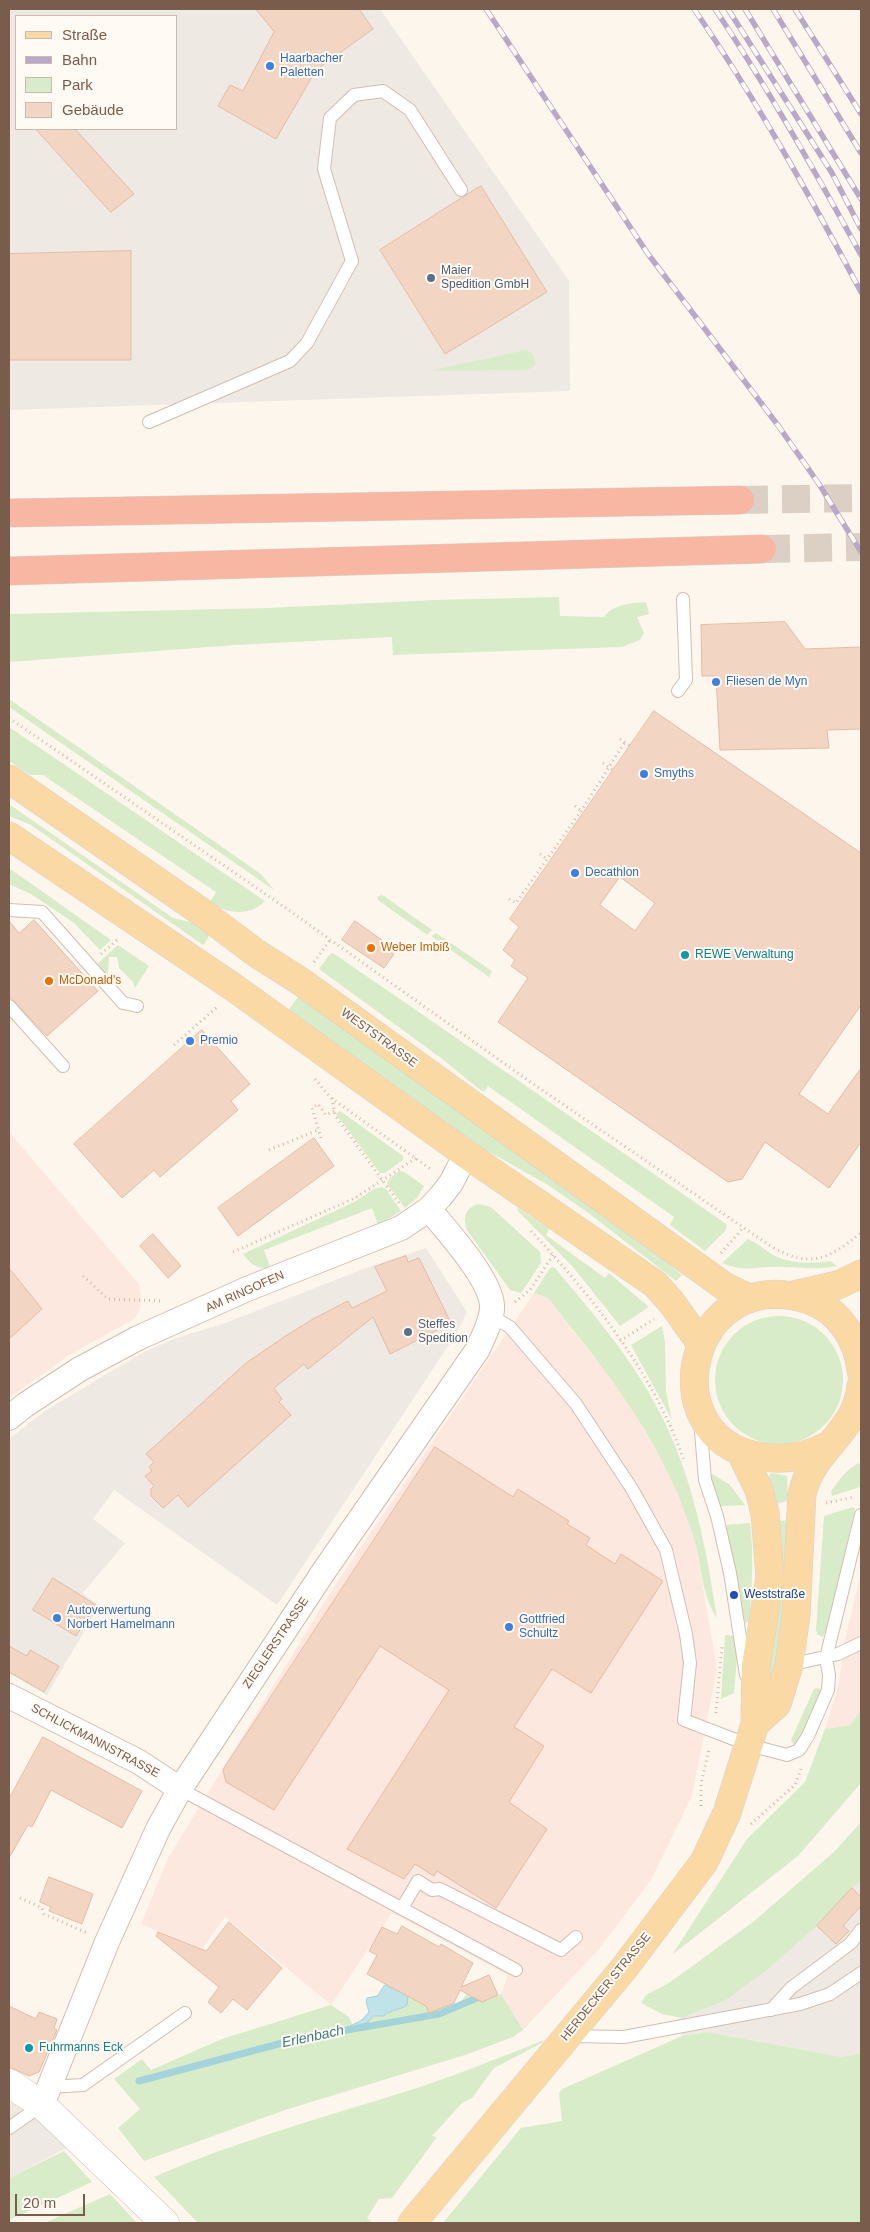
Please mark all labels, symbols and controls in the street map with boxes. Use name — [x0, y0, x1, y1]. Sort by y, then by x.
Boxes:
legend — [15, 15, 178, 130]
text: Straße — [62, 26, 107, 43]
text: Bahn — [62, 51, 97, 68]
place label: Haarbacher Paletten — [280, 52, 343, 80]
marker: Haarbacher Paletten — [264, 60, 276, 72]
text: Park — [62, 76, 93, 93]
text: Gebäude — [62, 101, 124, 118]
place label: Maier Spedition GmbH — [441, 264, 529, 292]
marker: Maier Spedition GmbH — [425, 272, 437, 284]
place label: Fliesen de Myn — [726, 675, 807, 689]
marker: Fliesen de Myn — [710, 676, 722, 688]
place label: Smyths — [654, 767, 694, 781]
marker: Smyths — [638, 768, 650, 780]
place label: Decathlon — [585, 866, 639, 880]
marker: Decathlon — [569, 867, 581, 879]
place label: Weber Imbiß — [381, 941, 449, 955]
marker: Weber Imbiß — [365, 942, 377, 954]
place label: REWE Verwaltung — [695, 948, 794, 962]
marker: REWE Verwaltung — [679, 949, 691, 961]
place label: McDonald's — [59, 974, 121, 988]
marker: McDonald's — [43, 975, 55, 987]
street label: WESTSTRASSE — [338, 1006, 420, 1070]
place label: Premio — [200, 1034, 238, 1048]
marker: Premio — [184, 1035, 196, 1047]
street label: AM RINGOFEN — [203, 1268, 287, 1316]
place label: Steffes Spedition — [418, 1318, 468, 1346]
marker: Steffes Spedition — [402, 1326, 414, 1338]
place label: Weststraße — [744, 1588, 805, 1602]
marker: Weststraße — [728, 1589, 740, 1601]
street label: ZIEGLERSTRASSE — [240, 1594, 312, 1692]
place label: Autoverwertung Norbert Hamelmann — [67, 1604, 175, 1632]
marker: Autoverwertung Norbert Hamelmann — [51, 1612, 63, 1624]
place label: Gottfried Schultz — [519, 1613, 565, 1641]
marker: Gottfried Schultz — [503, 1621, 515, 1633]
street label: SCHLICKMANNSTRASSE — [28, 1701, 162, 1781]
street label: HERDECKER STRASSE — [558, 1930, 654, 2044]
water label: Erlenbach — [280, 2022, 346, 2052]
place label: Fuhrmanns Eck — [39, 2041, 123, 2055]
marker: Fuhrmanns Eck — [23, 2042, 35, 2054]
scale bar — [18, 2184, 88, 2216]
text: 20 m — [23, 2194, 56, 2211]

